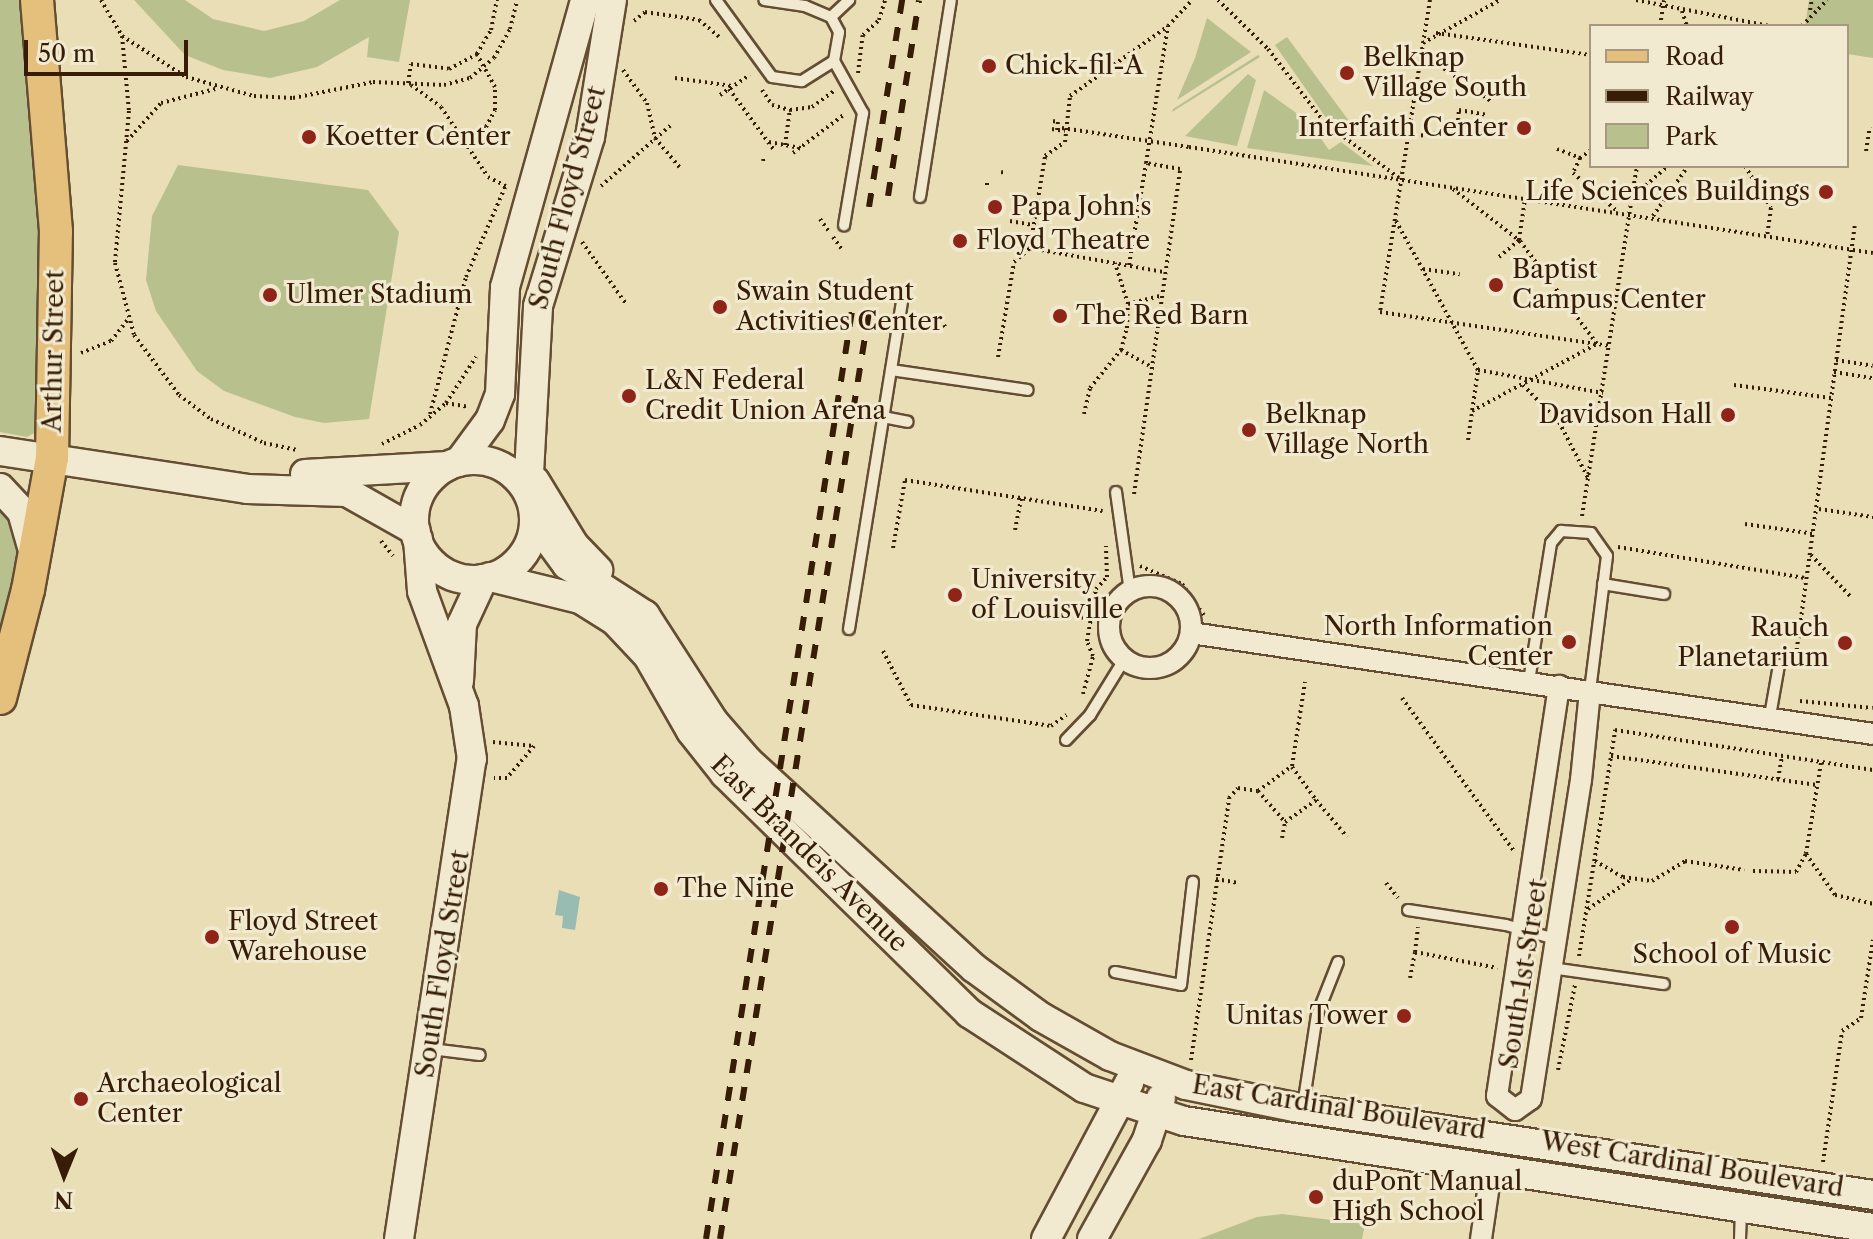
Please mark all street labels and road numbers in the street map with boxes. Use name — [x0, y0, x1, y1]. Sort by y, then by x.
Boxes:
street label: South Floyd Street — [523, 83, 613, 313]
street label: Arthur Street — [37, 269, 71, 433]
street label: East Brandeis Avenue — [704, 749, 914, 959]
street label: South Floyd Street — [410, 848, 476, 1080]
street label: South 1st Street — [1494, 877, 1554, 1071]
street label: East Cardinal Boulevard — [1190, 1069, 1488, 1147]
street label: West Cardinal Boulevard — [1538, 1126, 1846, 1204]

